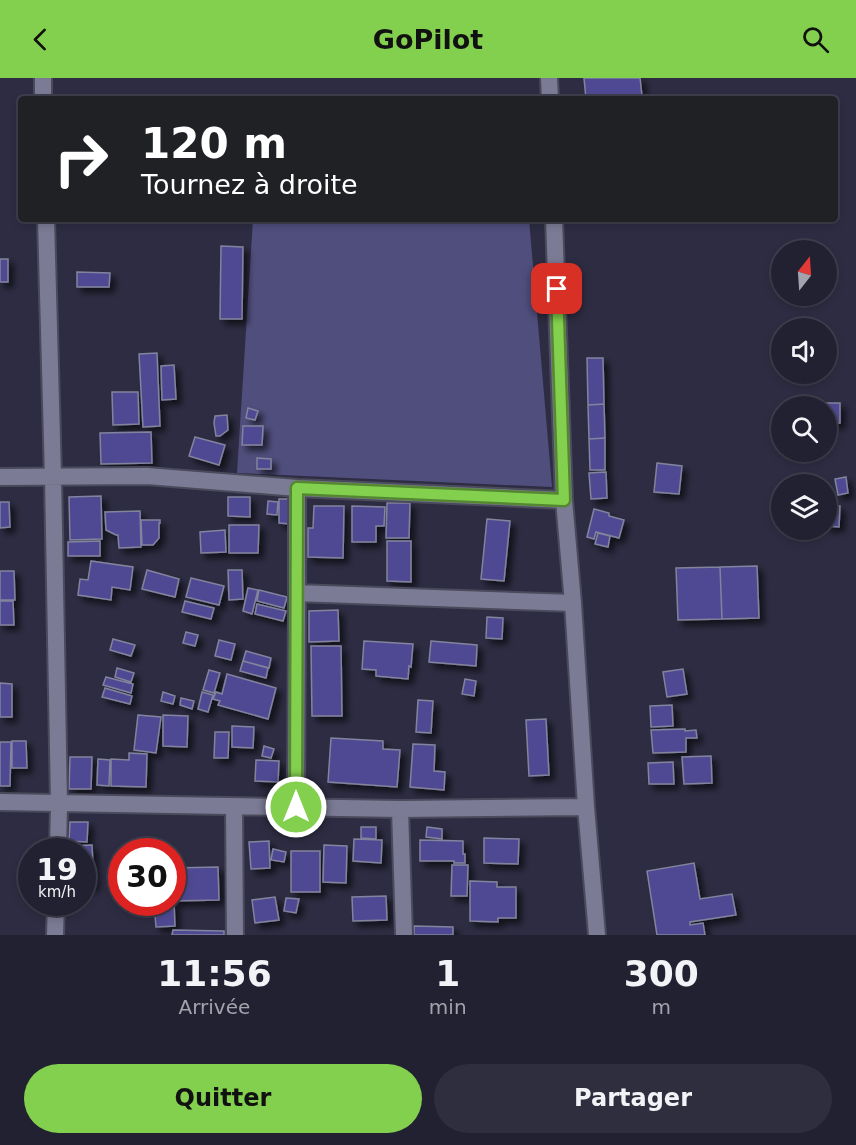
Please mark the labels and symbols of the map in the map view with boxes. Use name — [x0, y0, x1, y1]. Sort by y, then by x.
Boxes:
north arrow — [771, 240, 837, 306]
pin — [531, 263, 582, 314]
position arrow — [264, 775, 328, 839]
speed limit sign: 30 — [108, 838, 186, 916]

